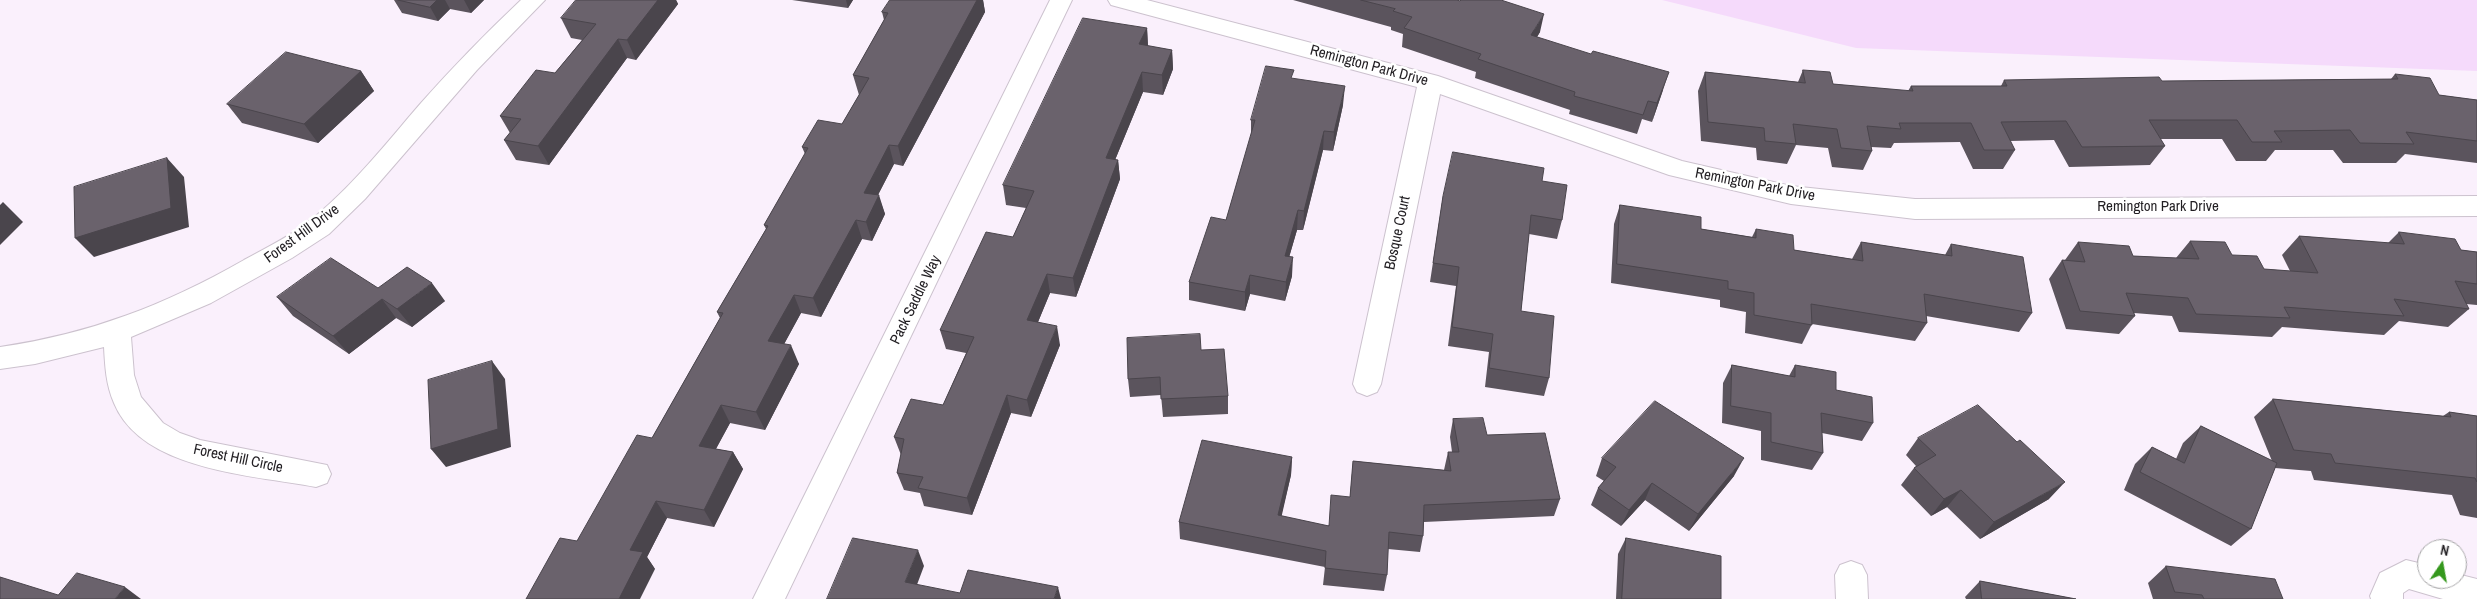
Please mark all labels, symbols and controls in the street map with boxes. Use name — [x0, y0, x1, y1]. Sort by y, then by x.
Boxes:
street label: Remington Park Drive — [1308, 42, 1430, 90]
street label: Remington Park Drive — [1694, 165, 1816, 205]
street label: Bosque Court — [1381, 194, 1415, 272]
street label: Remington Park Drive — [2097, 198, 2219, 216]
street label: Forest Hill Drive — [261, 201, 343, 267]
street label: Pack Saddle Way — [887, 253, 945, 347]
street label: Forest Hill Circle — [192, 441, 284, 477]
north arrow — [2417, 539, 2467, 589]
text: N — [2439, 541, 2451, 560]

